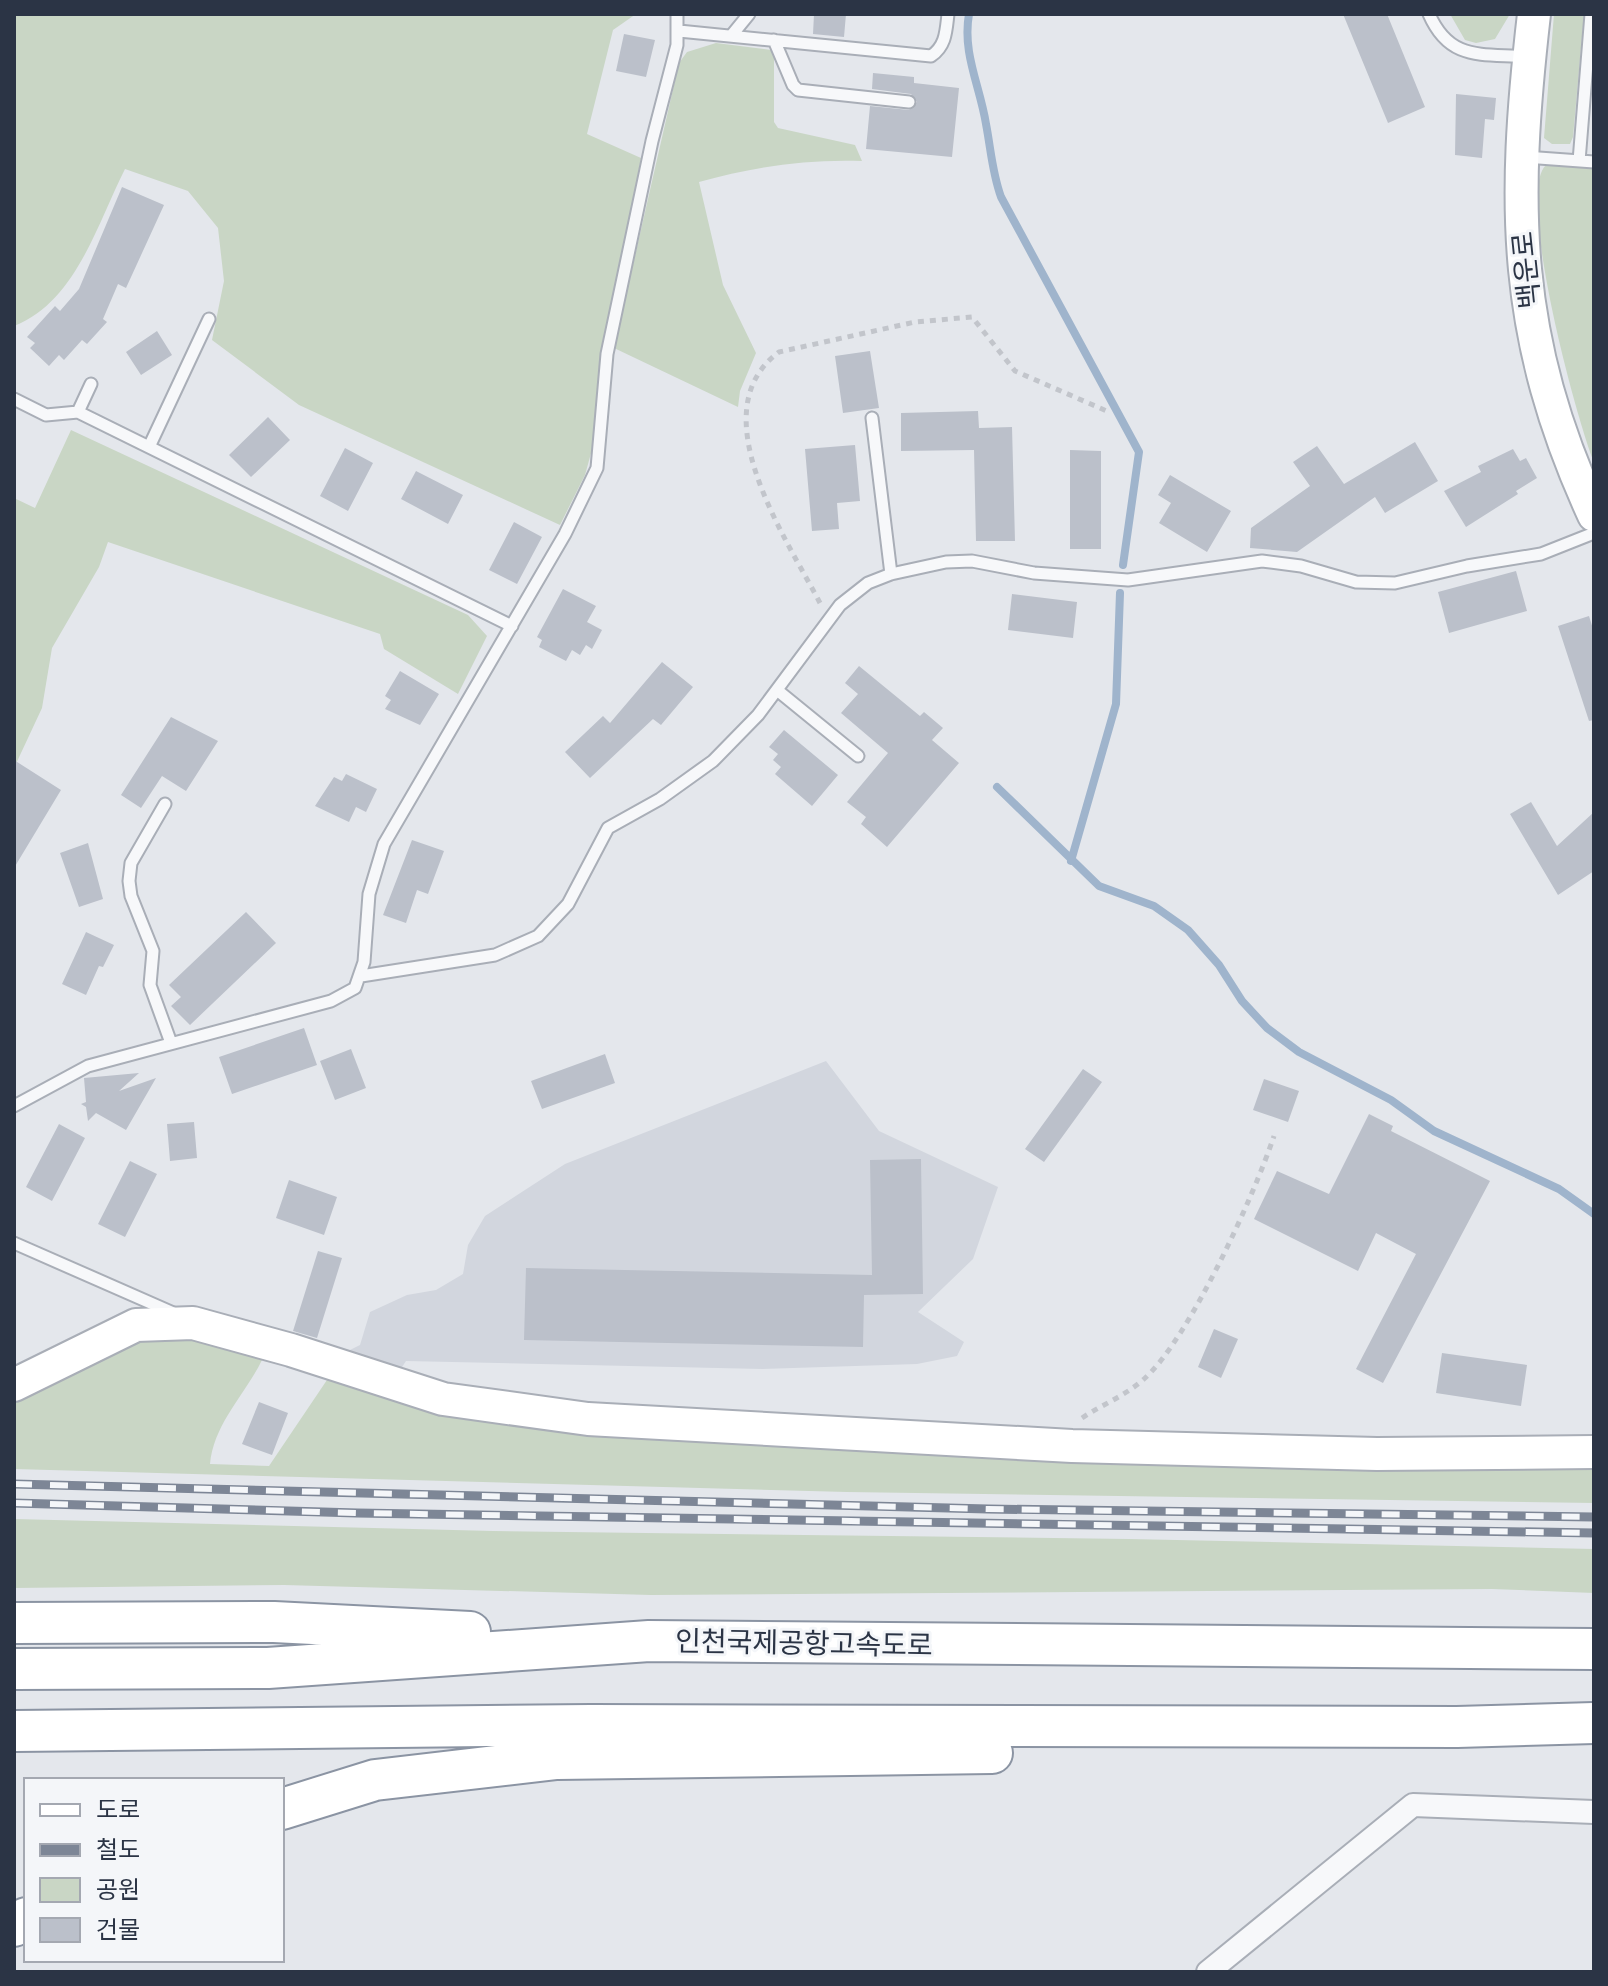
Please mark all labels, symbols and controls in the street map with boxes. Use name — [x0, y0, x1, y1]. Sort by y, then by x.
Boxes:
street label: 백운로 — [1504, 230, 1548, 310]
street label: 인천국제공항고속도로 — [675, 1623, 933, 1663]
legend — [24, 1778, 284, 1962]
text: 도로 — [96, 1794, 140, 1825]
text: 철도 — [96, 1834, 140, 1865]
text: 공원 — [96, 1874, 140, 1905]
text: 건물 — [96, 1914, 140, 1945]

